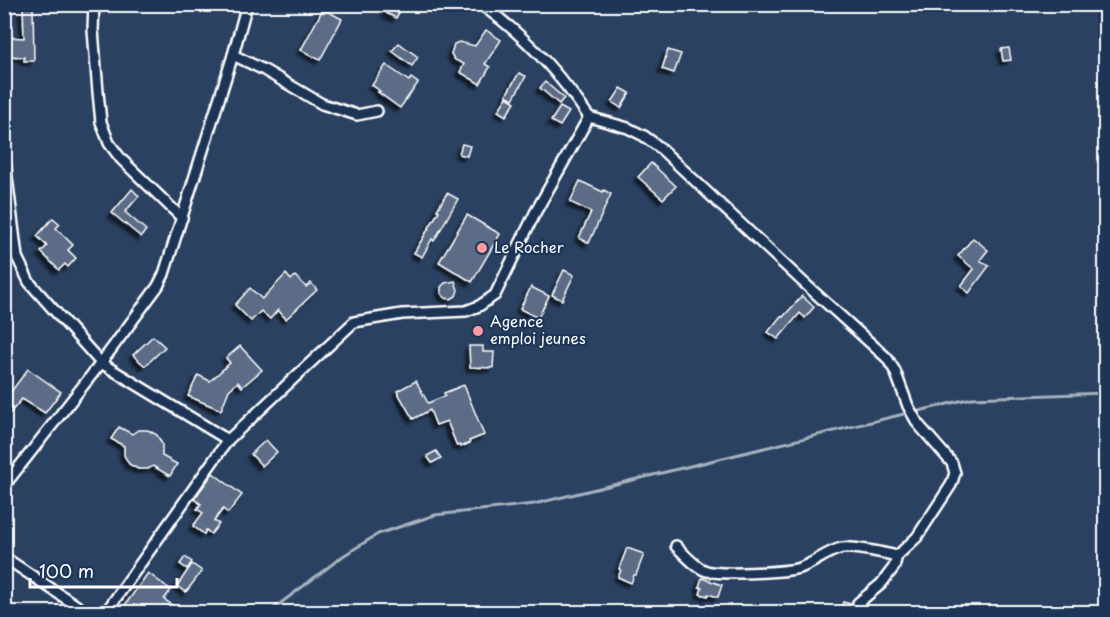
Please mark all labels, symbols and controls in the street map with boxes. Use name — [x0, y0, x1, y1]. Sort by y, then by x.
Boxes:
place label: Le Rocher — [494, 235, 564, 258]
marker: Le Rocher — [475, 241, 489, 255]
place label: Agence emploi jeunes — [490, 309, 586, 349]
marker: Agence emploi jeunes — [471, 324, 485, 338]
scale bar — [30, 551, 177, 589]
text: 100 m — [39, 557, 94, 584]

